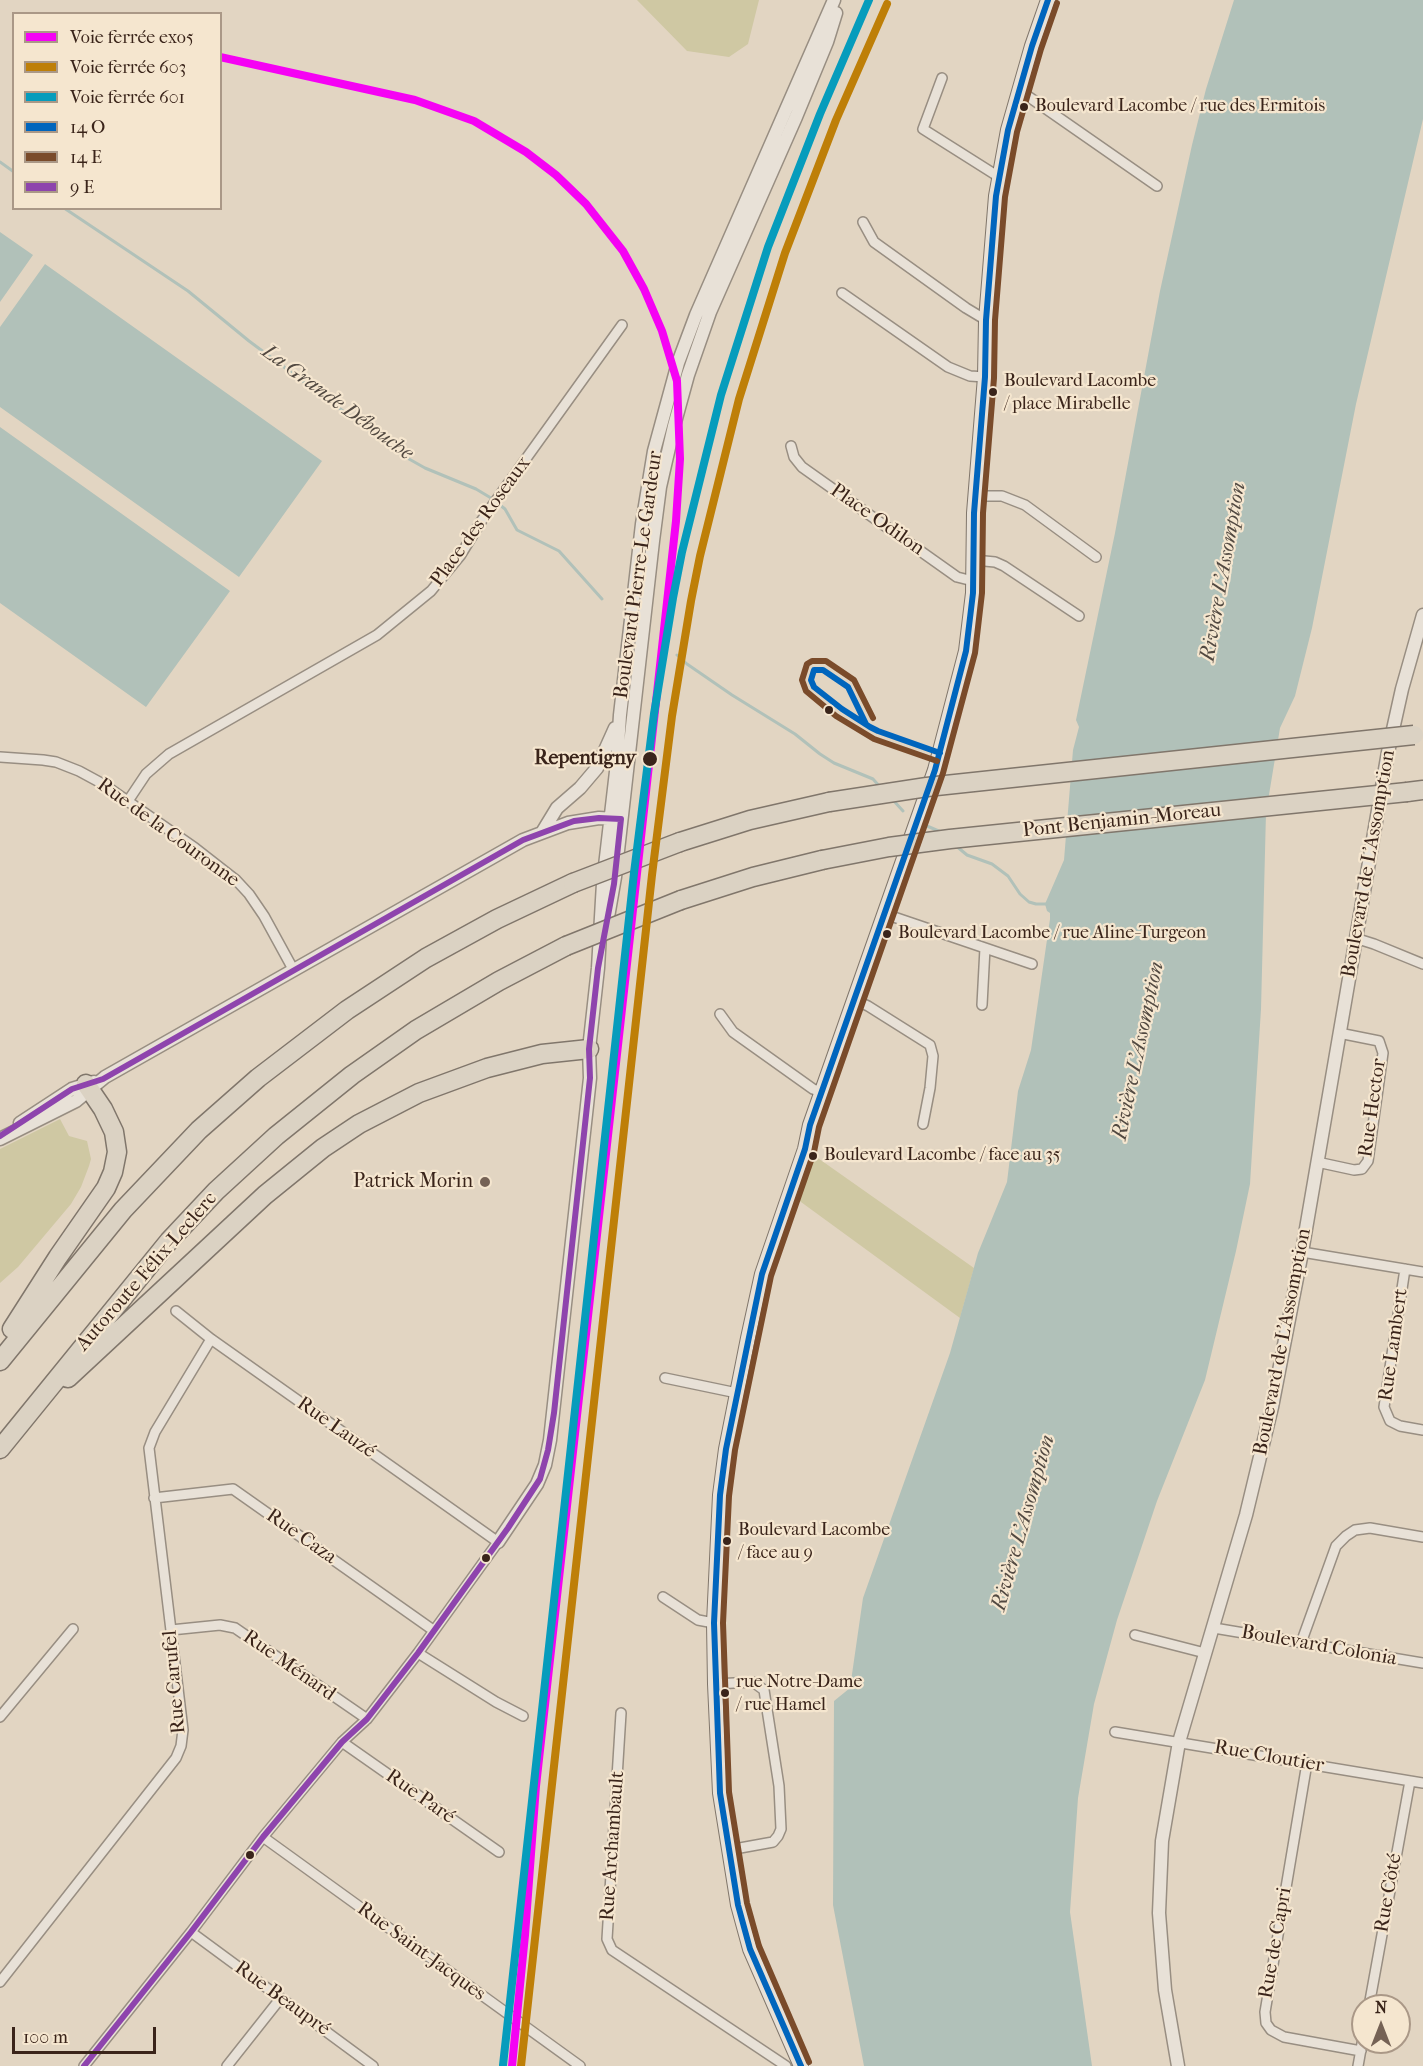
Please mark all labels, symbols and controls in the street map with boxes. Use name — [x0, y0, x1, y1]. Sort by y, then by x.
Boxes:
legend — [12, 12, 222, 210]
text: Voie ferrée exo5 — [70, 27, 194, 48]
text: Voie ferrée 603 — [70, 57, 186, 78]
text: Voie ferrée 601 — [70, 87, 185, 108]
place label: Boulevard Lacombe / rue des Ermitois — [1035, 96, 1325, 118]
marker: Boulevard Lacombe / rue des Ermitois — [1018, 101, 1030, 113]
text: 14 O — [70, 117, 105, 138]
text: 14 E — [70, 147, 102, 168]
text: 9 E — [70, 177, 94, 198]
water label: La Grande Débouche — [256, 340, 418, 466]
place label: Boulevard Lacombe / place Mirabelle — [1004, 371, 1156, 413]
marker: Boulevard Lacombe / place Mirabelle — [987, 386, 999, 398]
street label: Boulevard Pierre-Le Gardeur — [610, 449, 668, 701]
street label: Place des Roseaux — [426, 452, 536, 592]
street label: Place Odilon — [825, 479, 929, 561]
water label: Rivière L'Assomption — [1196, 480, 1252, 664]
unlabelled marker — [823, 704, 835, 716]
place label: Repentigny — [534, 747, 636, 771]
street label: Boulevard de L'Assomption — [1337, 748, 1401, 980]
marker: Repentigny — [641, 750, 659, 768]
street label: Rue de la Couronne — [92, 773, 244, 893]
street label: Pont Benjamin-Moreau — [1022, 799, 1222, 843]
place label: Boulevard Lacombe / rue Aline-Turgeon — [898, 923, 1206, 945]
marker: Boulevard Lacombe / rue Aline-Turgeon — [881, 928, 893, 940]
water label: Rivière L'Assomption — [1108, 960, 1170, 1142]
street label: Rue Hector — [1354, 1057, 1392, 1159]
place label: Boulevard Lacombe / face au 35 — [824, 1145, 1061, 1167]
marker: Boulevard Lacombe / face au 35 — [807, 1150, 819, 1162]
place label: Patrick Morin — [353, 1170, 473, 1194]
marker: Patrick Morin — [478, 1175, 492, 1189]
street label: Autoroute Félix-Leclerc — [71, 1188, 223, 1356]
street label: Boulevard de L'Assomption — [1249, 1226, 1317, 1458]
street label: Rue Lambert — [1374, 1287, 1414, 1403]
street label: Rue Lauzé — [292, 1392, 380, 1464]
water label: Rivière L'Assomption — [987, 1432, 1061, 1614]
street label: Rue Caza — [261, 1504, 341, 1570]
place label: Boulevard Lacombe / face au 9 — [738, 1520, 890, 1562]
marker: Boulevard Lacombe / face au 9 — [721, 1535, 733, 1547]
unlabelled marker — [480, 1552, 492, 1564]
street label: Boulevard Colonia — [1239, 1621, 1399, 1671]
street label: Rue Ménard — [238, 1625, 340, 1707]
street label: Rue Carufel — [159, 1629, 191, 1735]
place label: rue Notre-Dame / rue Hamel — [736, 1672, 862, 1714]
marker: rue Notre-Dame / rue Hamel — [719, 1687, 731, 1699]
street label: Rue Cloutier — [1212, 1736, 1326, 1778]
street label: Rue Paré — [381, 1765, 459, 1829]
street label: Rue Archambault — [596, 1770, 630, 1922]
unlabelled marker — [244, 1849, 256, 1861]
street label: Rue Côté — [1370, 1851, 1408, 1935]
street label: Rue de Capri — [1254, 1886, 1298, 2000]
street label: Rue Saint-Jacques — [352, 1897, 490, 2007]
street label: Rue Beaupré — [230, 1956, 334, 2042]
north arrow — [1351, 1994, 1411, 2054]
text: N — [1375, 1998, 1387, 2017]
scale bar — [15, 2015, 159, 2053]
text: 100 m — [23, 2027, 68, 2048]

